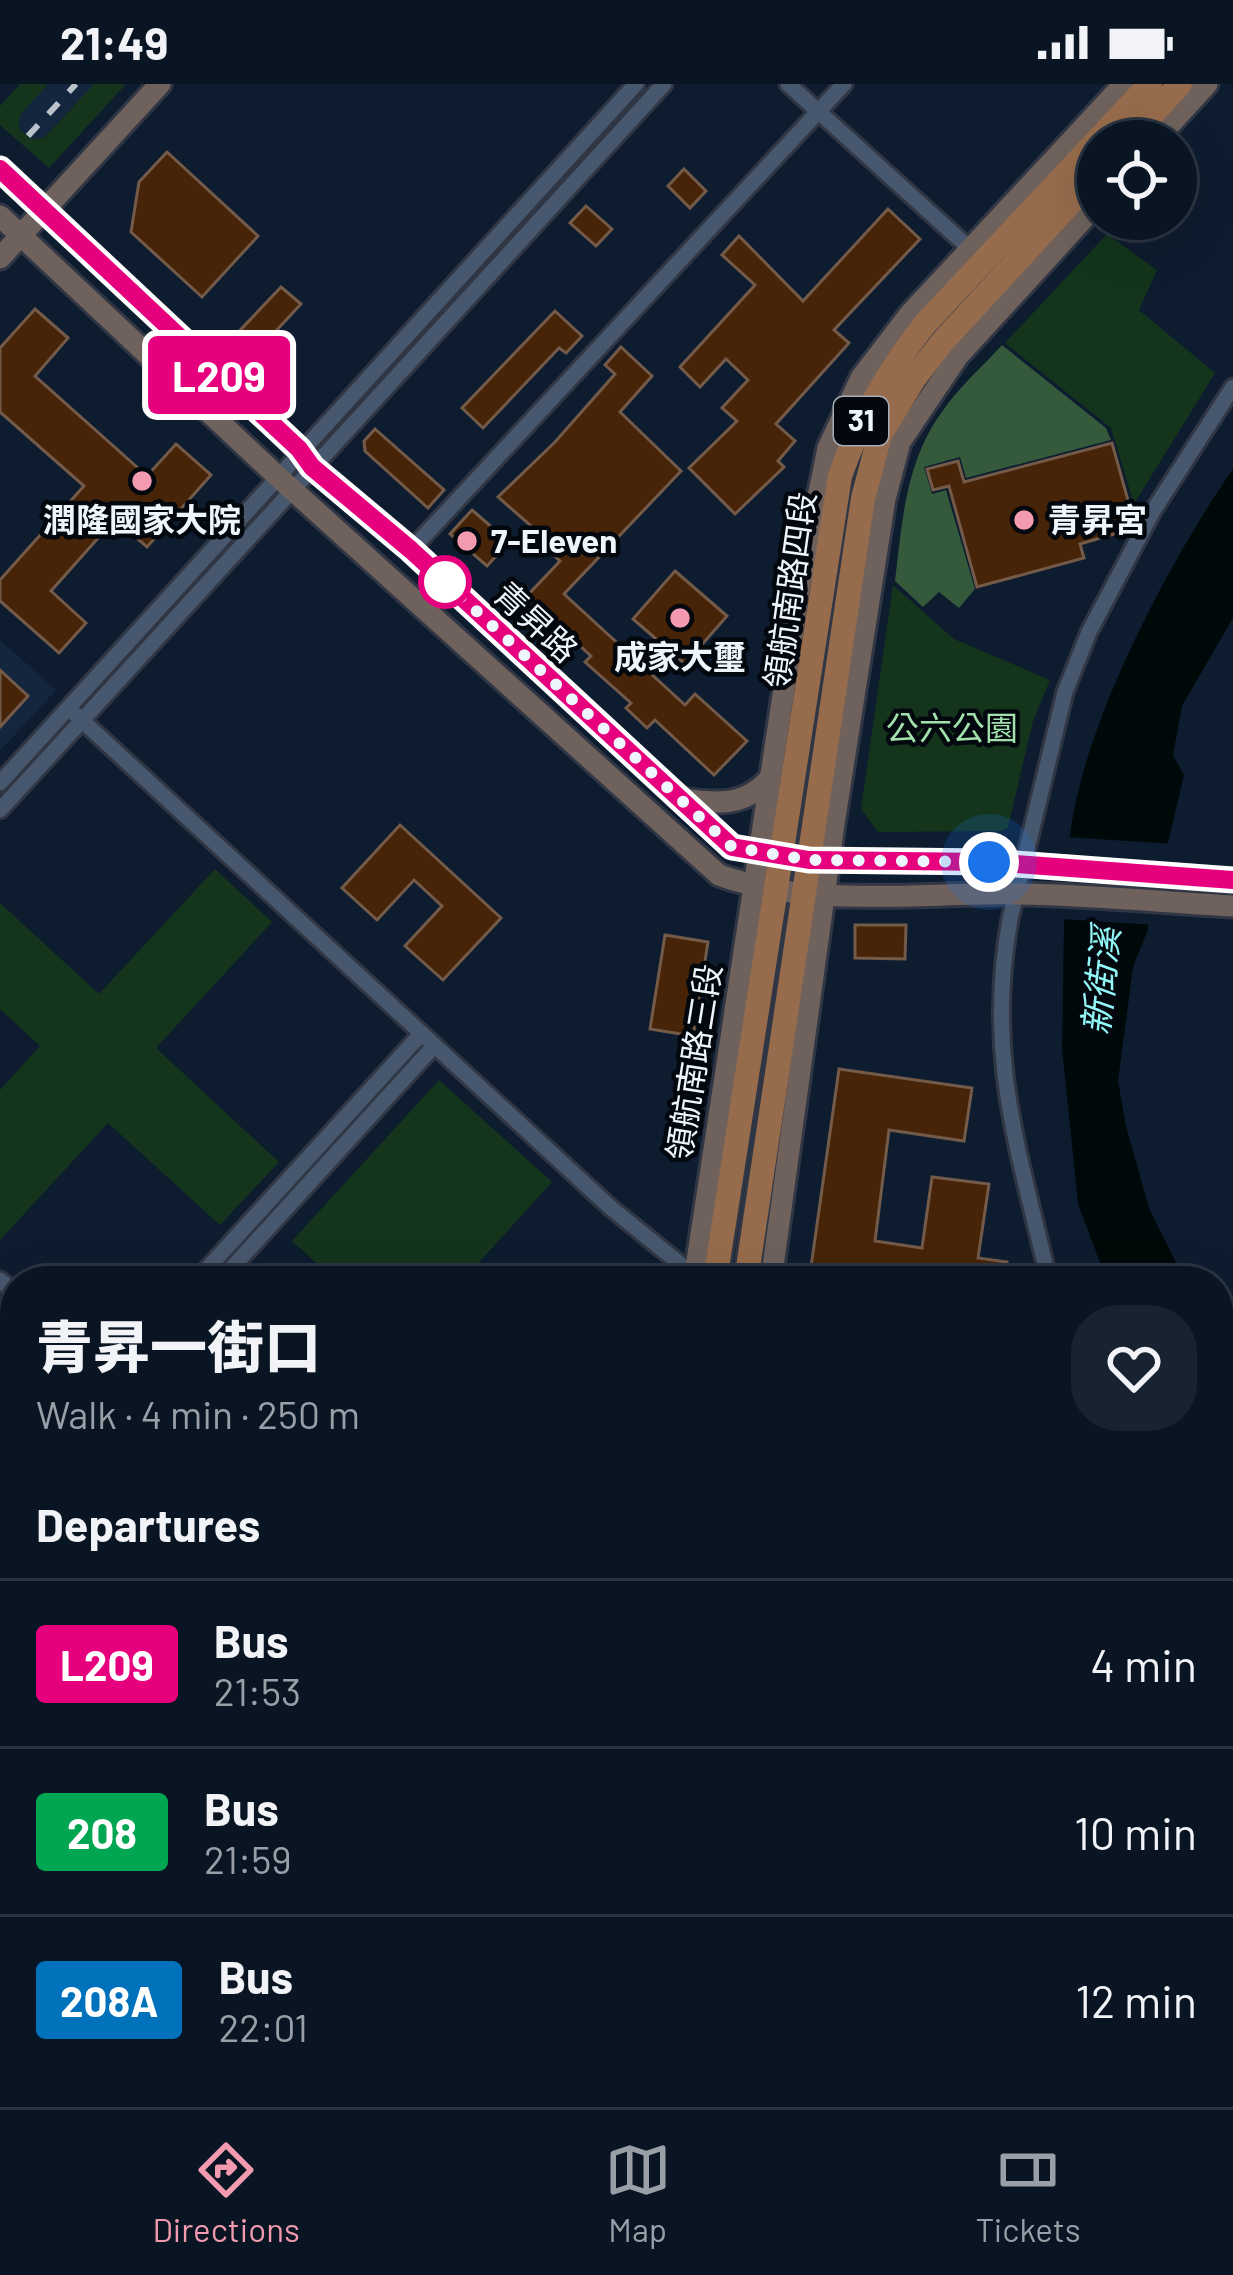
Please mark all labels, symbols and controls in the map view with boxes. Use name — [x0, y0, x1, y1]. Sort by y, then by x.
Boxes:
text: 21:49 — [60, 15, 168, 69]
map controls — [1077, 120, 1197, 240]
button: locate — [1077, 120, 1197, 240]
line badge: L209 — [135, 336, 303, 414]
text: L209 — [172, 350, 266, 400]
road number: 31 — [834, 397, 888, 445]
marker: 潤隆國家大院 — [129, 468, 155, 494]
street label: 領航南路四段 — [755, 489, 823, 691]
place label: 潤隆國家大院 — [43, 499, 241, 539]
place label: 青昇宮 — [1048, 499, 1147, 539]
marker: 青昇宮 — [1011, 507, 1037, 533]
place label: 7-Eleven — [491, 520, 617, 560]
marker: 7-Eleven — [454, 528, 480, 554]
unlabelled marker — [420, 557, 470, 607]
street label: 青昇路 — [487, 573, 587, 670]
marker: 成家大璽 — [667, 605, 693, 631]
place label: 成家大璽 — [614, 636, 746, 676]
park label: 公六公園 — [886, 707, 1018, 747]
your location — [959, 832, 1019, 892]
water label: 新街溪 — [1072, 920, 1127, 1037]
street label: 領航南路三段 — [658, 961, 728, 1163]
button: heart — [1071, 1305, 1197, 1431]
text: 青昇一街口 — [36, 1311, 321, 1379]
text: Walk · 4 min · 250 m — [36, 1390, 360, 1437]
text: Departures — [36, 1497, 260, 1551]
text: Bus — [214, 1613, 289, 1667]
text: 4 min — [1090, 1637, 1197, 1691]
text: L209 — [60, 1639, 154, 1689]
text: 21:53 — [214, 1667, 301, 1714]
text: Bus — [204, 1781, 279, 1835]
text: 10 min — [1074, 1805, 1197, 1859]
text: 208 — [67, 1807, 137, 1857]
text: 21:59 — [204, 1835, 292, 1882]
text: Bus — [218, 1949, 293, 2003]
text: 12 min — [1075, 1973, 1197, 2027]
text: 208A — [60, 1975, 158, 2025]
text: 22:01 — [218, 2003, 308, 2050]
tab: Directions — [152, 2137, 300, 2249]
tab: Map — [605, 2137, 671, 2249]
tab: Tickets — [976, 2137, 1081, 2249]

